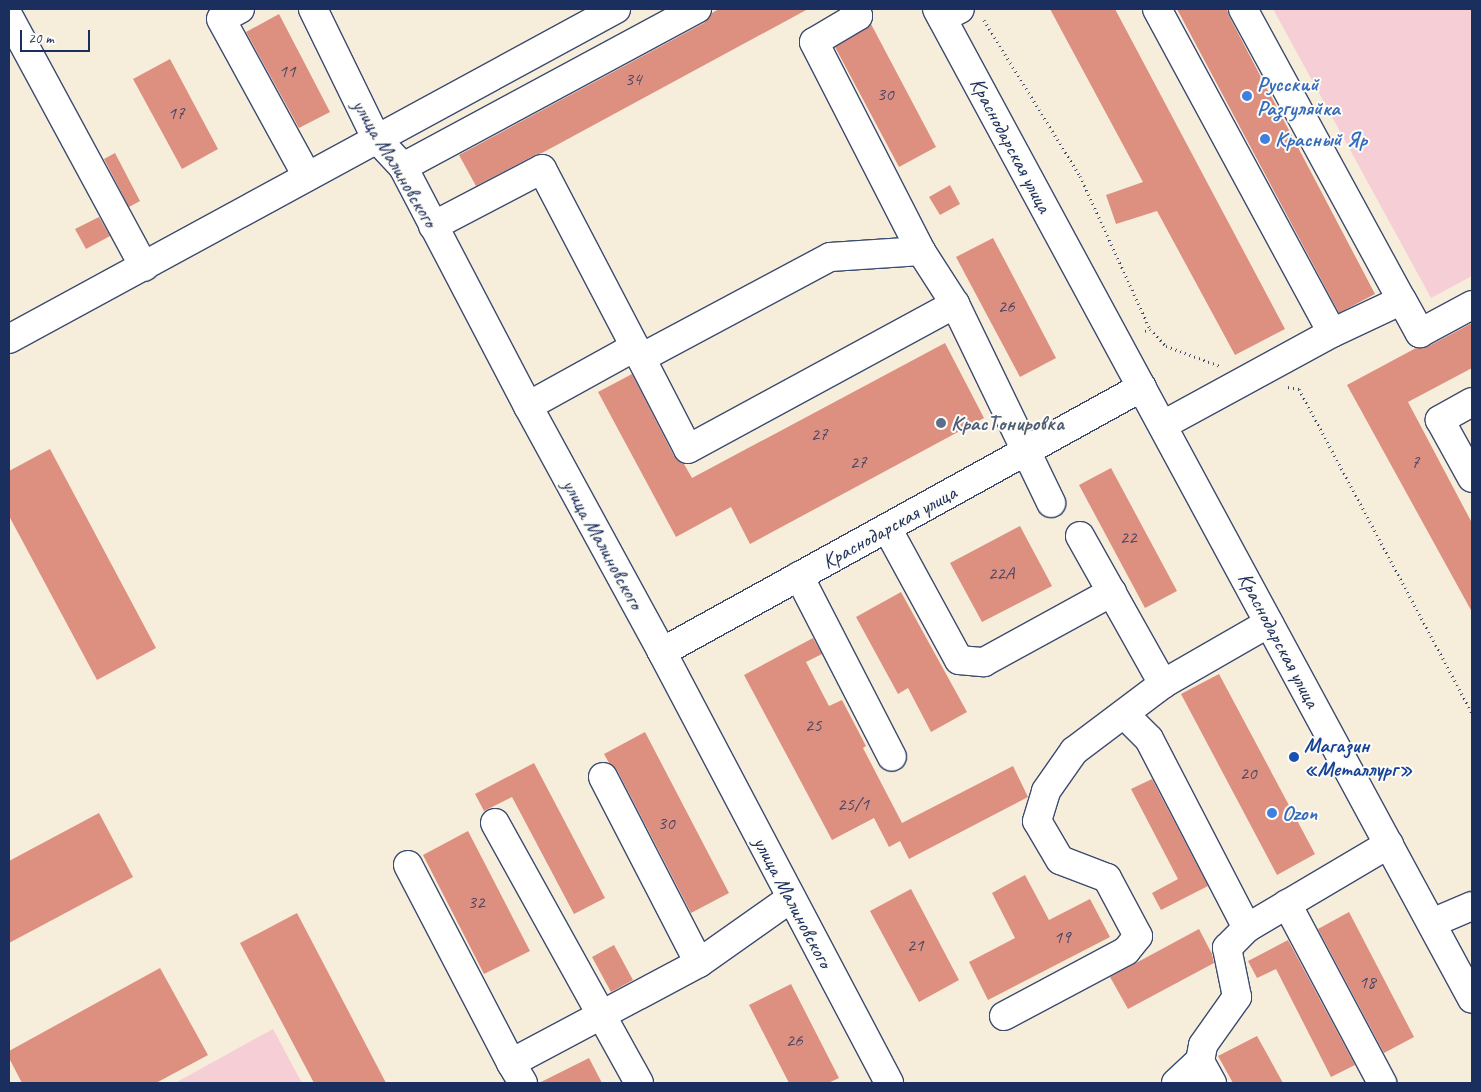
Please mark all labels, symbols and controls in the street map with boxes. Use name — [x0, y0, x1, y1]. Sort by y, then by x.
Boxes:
scale bar — [22, 20, 92, 52]
text: 20 m — [28, 29, 54, 48]
house number: 11 — [278, 61, 296, 83]
house number: 34 — [624, 69, 642, 91]
place label: Русский Разгуляйка — [1257, 71, 1340, 121]
street label: Краснодарская улица — [964, 72, 1058, 218]
house number: 30 — [876, 84, 894, 106]
marker: Русский Разгуляйка — [1241, 90, 1253, 102]
street label: улица Малиновского — [347, 94, 443, 232]
house number: 17 — [167, 103, 185, 125]
place label: Красный Яр — [1275, 126, 1367, 152]
marker: Красный Яр — [1259, 133, 1271, 145]
house number: 26 — [997, 296, 1015, 318]
place label: КрасТонировка — [951, 410, 1064, 436]
marker: КрасТонировка — [935, 417, 947, 429]
house number: 27 — [810, 424, 828, 446]
house number: 27 — [849, 452, 867, 474]
house number: 7 — [1411, 452, 1419, 474]
street label: улица Малиновского — [557, 475, 649, 613]
street label: Краснодарская улица — [816, 479, 962, 575]
house number: 22 — [1119, 527, 1137, 549]
house number: 22А — [988, 563, 1014, 585]
street label: Краснодарская улица — [1232, 567, 1326, 713]
house number: 25 — [804, 715, 822, 737]
place label: Магазин «Металлург» — [1304, 732, 1412, 782]
marker: Магазин «Металлург» — [1288, 751, 1300, 763]
house number: 20 — [1239, 763, 1257, 785]
house number: 25/1 — [837, 794, 869, 816]
place label: Ozon — [1282, 800, 1317, 826]
marker: Ozon — [1266, 807, 1278, 819]
house number: 30 — [657, 813, 675, 835]
street label: улица Малиновского — [748, 832, 838, 972]
house number: 32 — [467, 892, 485, 914]
house number: 19 — [1053, 927, 1071, 949]
house number: 21 — [906, 935, 924, 957]
house number: 18 — [1358, 972, 1376, 994]
house number: 26 — [785, 1030, 803, 1052]

